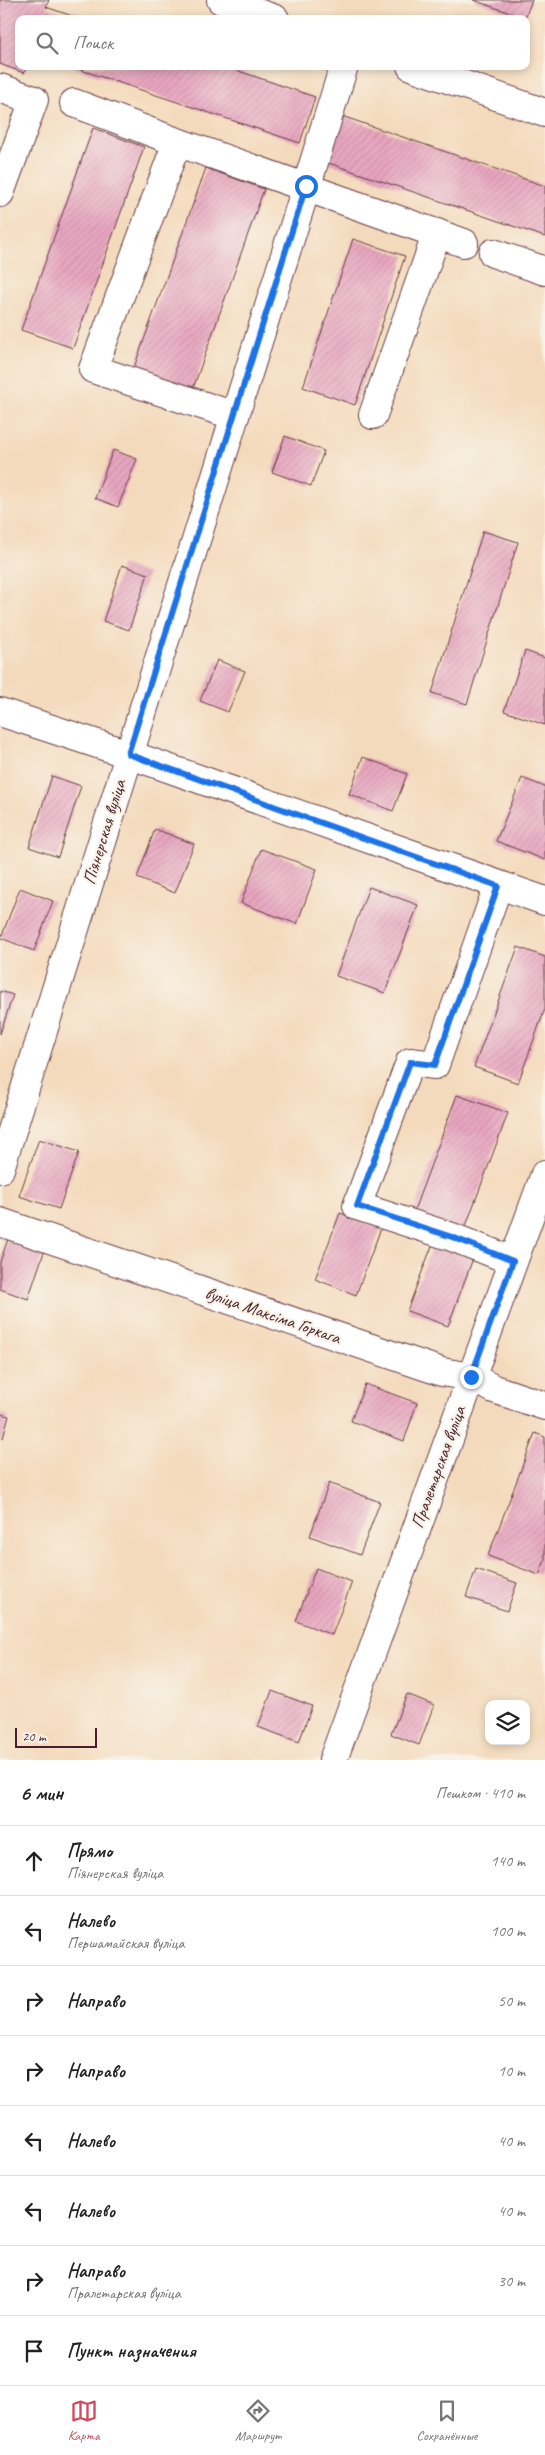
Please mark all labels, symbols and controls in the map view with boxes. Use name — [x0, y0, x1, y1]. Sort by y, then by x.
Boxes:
search box — [15, 15, 530, 70]
icon: search — [33, 29, 61, 57]
text: Поиск — [73, 31, 113, 55]
route start — [295, 175, 318, 198]
street label: Піянерская вуліца — [78, 776, 131, 887]
street label: вуліца Максіма Горкага — [202, 1282, 345, 1349]
route end — [460, 1366, 483, 1389]
street label: Пралетарская вуліца — [406, 1402, 471, 1531]
map controls — [485, 1700, 530, 1745]
button: layers — [485, 1700, 530, 1745]
scale bar — [15, 1725, 98, 1748]
text: 20 m — [22, 1728, 46, 1745]
text: 6 мин — [20, 1780, 63, 1806]
text: Пешком · 410 m — [436, 1783, 525, 1803]
text: Прямо — [67, 1839, 112, 1863]
icon: ahead — [20, 1847, 48, 1875]
text: 140 m — [491, 1851, 525, 1871]
text: Піянерская вуліца — [67, 1863, 163, 1883]
text: Налево — [67, 1909, 115, 1933]
icon: left — [20, 1917, 48, 1945]
text: 100 m — [491, 1921, 525, 1941]
text: Першамайская вуліца — [67, 1933, 184, 1953]
icon: right — [20, 1987, 48, 2015]
text: Направо — [67, 1989, 125, 2013]
text: 50 m — [498, 1991, 525, 2011]
icon: right — [20, 2057, 48, 2085]
text: Направо — [67, 2059, 125, 2083]
text: 10 m — [498, 2061, 525, 2081]
icon: left — [20, 2127, 48, 2155]
text: Налево — [67, 2129, 115, 2153]
text: 40 m — [498, 2131, 525, 2151]
icon: left — [20, 2197, 48, 2225]
text: Налево — [67, 2199, 115, 2223]
text: 40 m — [498, 2201, 525, 2221]
text: Направо — [67, 2259, 125, 2283]
icon: right — [20, 2267, 48, 2295]
text: 30 m — [498, 2271, 525, 2291]
text: Пралетарская вуліца — [67, 2283, 181, 2303]
icon: arrive — [20, 2337, 48, 2365]
text: Пункт назначения — [67, 2339, 196, 2363]
tab: Карта — [68, 2397, 100, 2444]
tab: Маршрут — [235, 2397, 281, 2444]
tab: Сохранённые — [417, 2397, 477, 2444]

